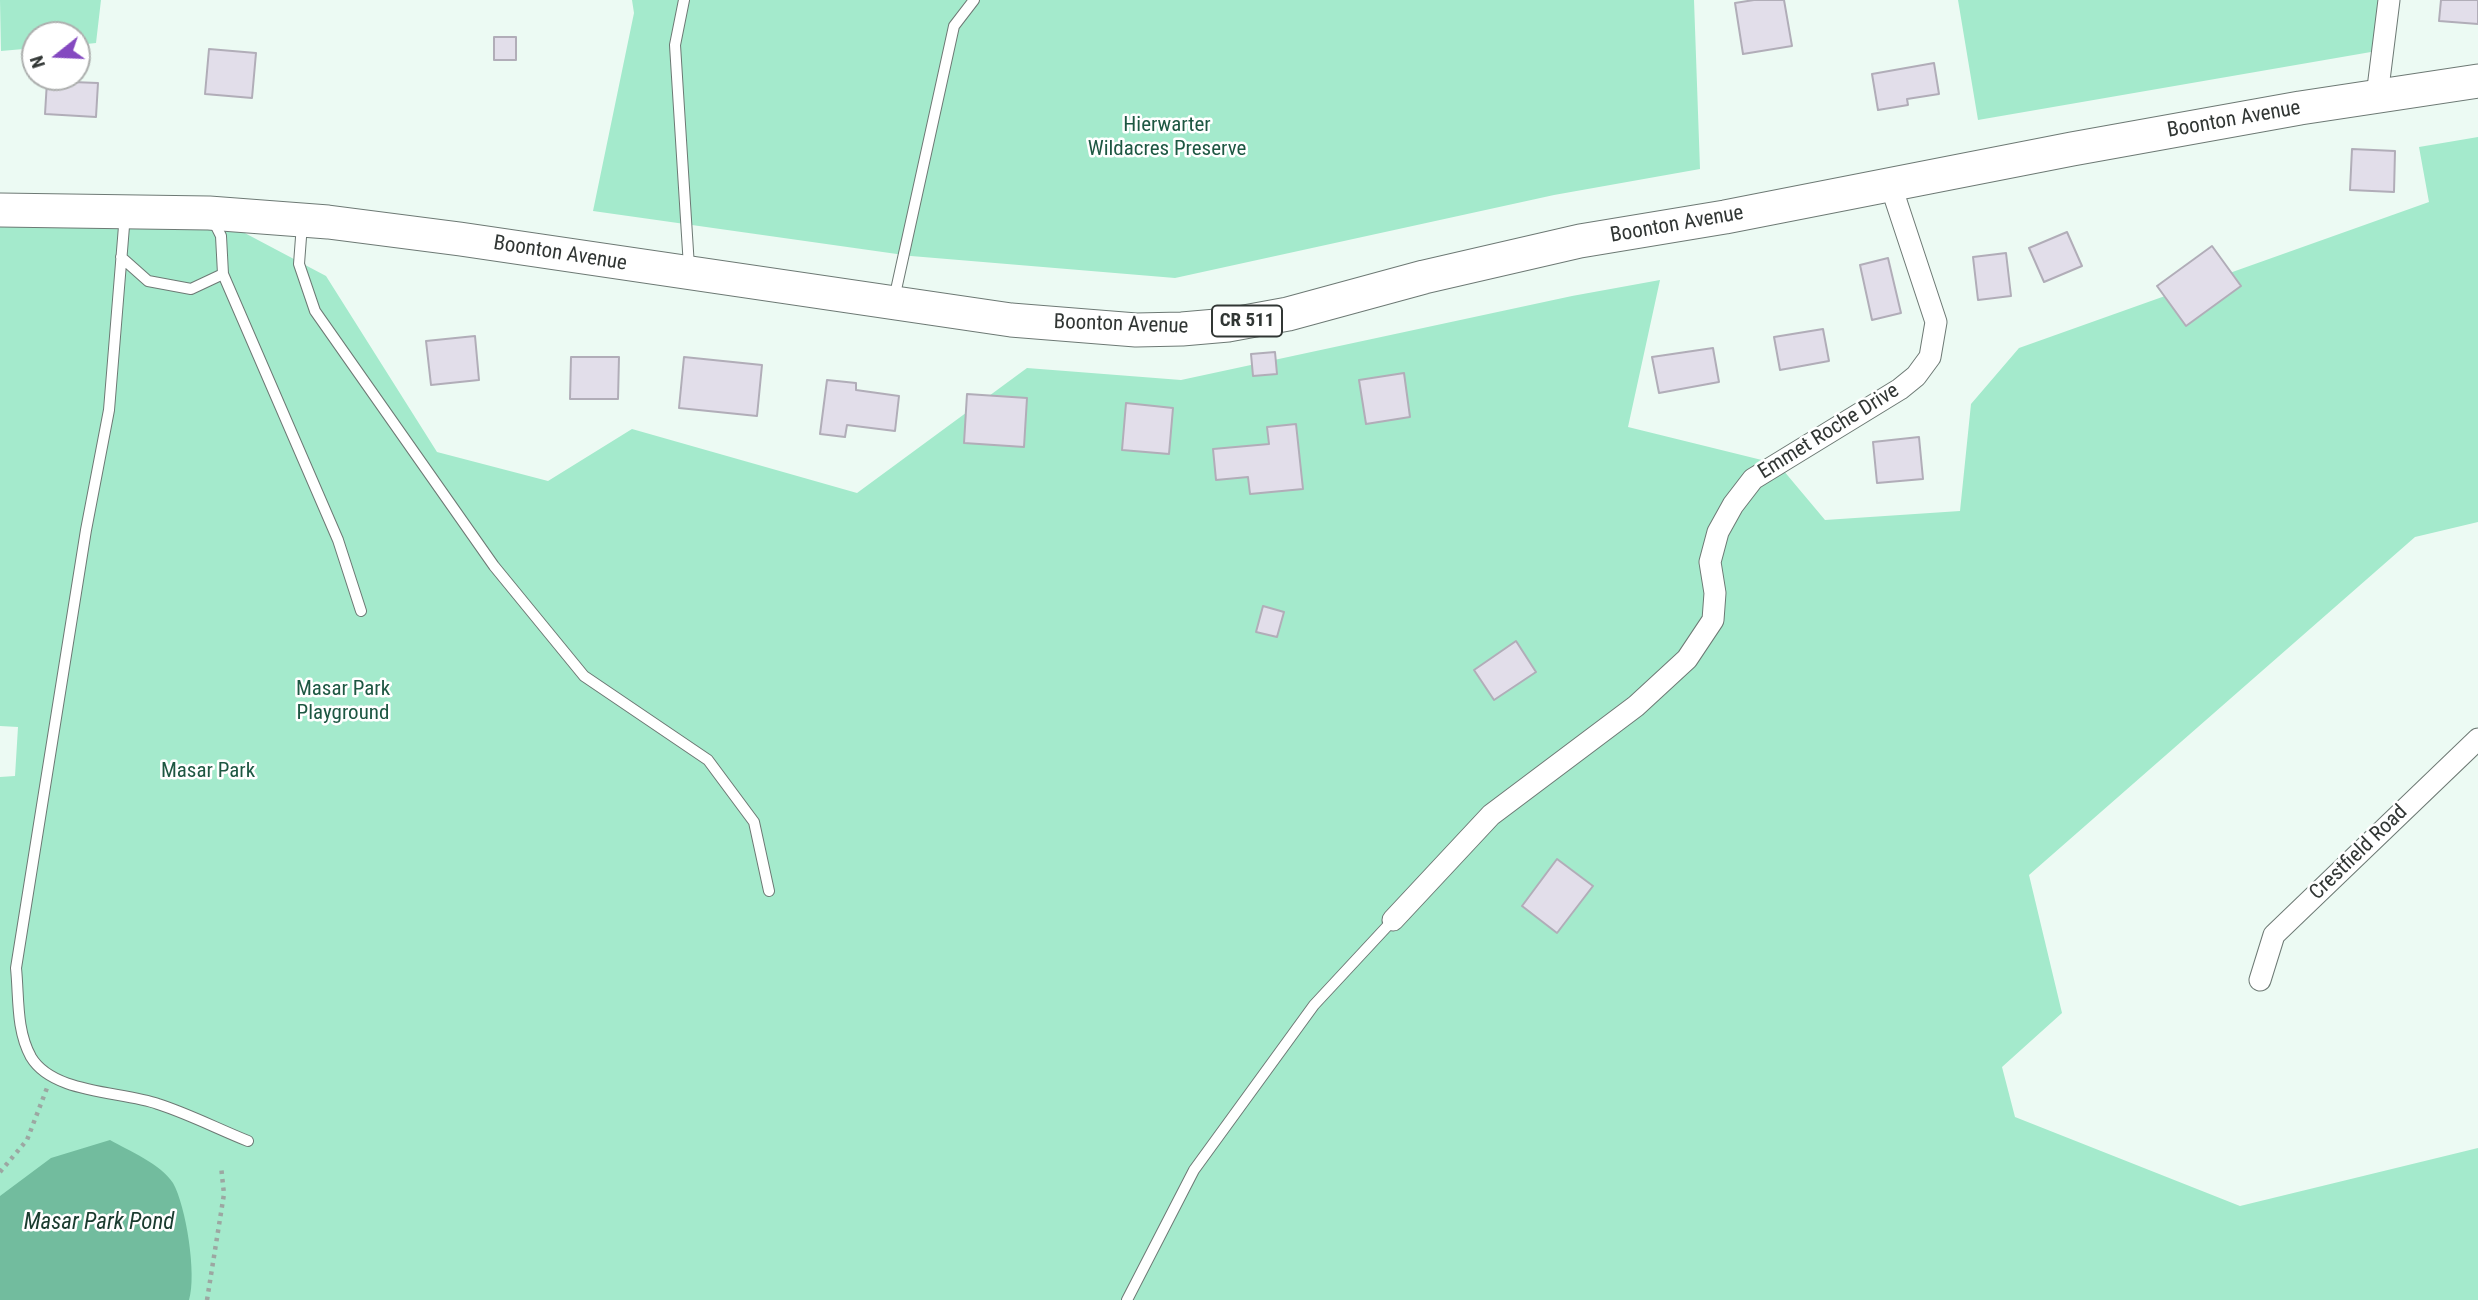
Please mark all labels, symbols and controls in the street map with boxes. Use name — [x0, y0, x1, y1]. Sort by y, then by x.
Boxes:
north arrow — [21, 21, 91, 91]
text: N — [25, 53, 50, 71]
street label: Boonton Avenue — [2165, 96, 2303, 144]
park label: Hierwarter Wildacres Preserve — [1088, 113, 1246, 163]
street label: Boonton Avenue — [1608, 201, 1746, 249]
street label: Boonton Avenue — [492, 231, 628, 277]
road number: CR 511 — [1212, 306, 1282, 336]
street label: Boonton Avenue — [1053, 310, 1189, 340]
street label: Emmet Roche Drive — [1754, 379, 1904, 485]
park label: Masar Park Playground — [296, 677, 390, 727]
park label: Masar Park — [161, 759, 255, 785]
street label: Crestfield Road — [2305, 800, 2413, 906]
water label: Masar Park Pond — [24, 1209, 174, 1237]

